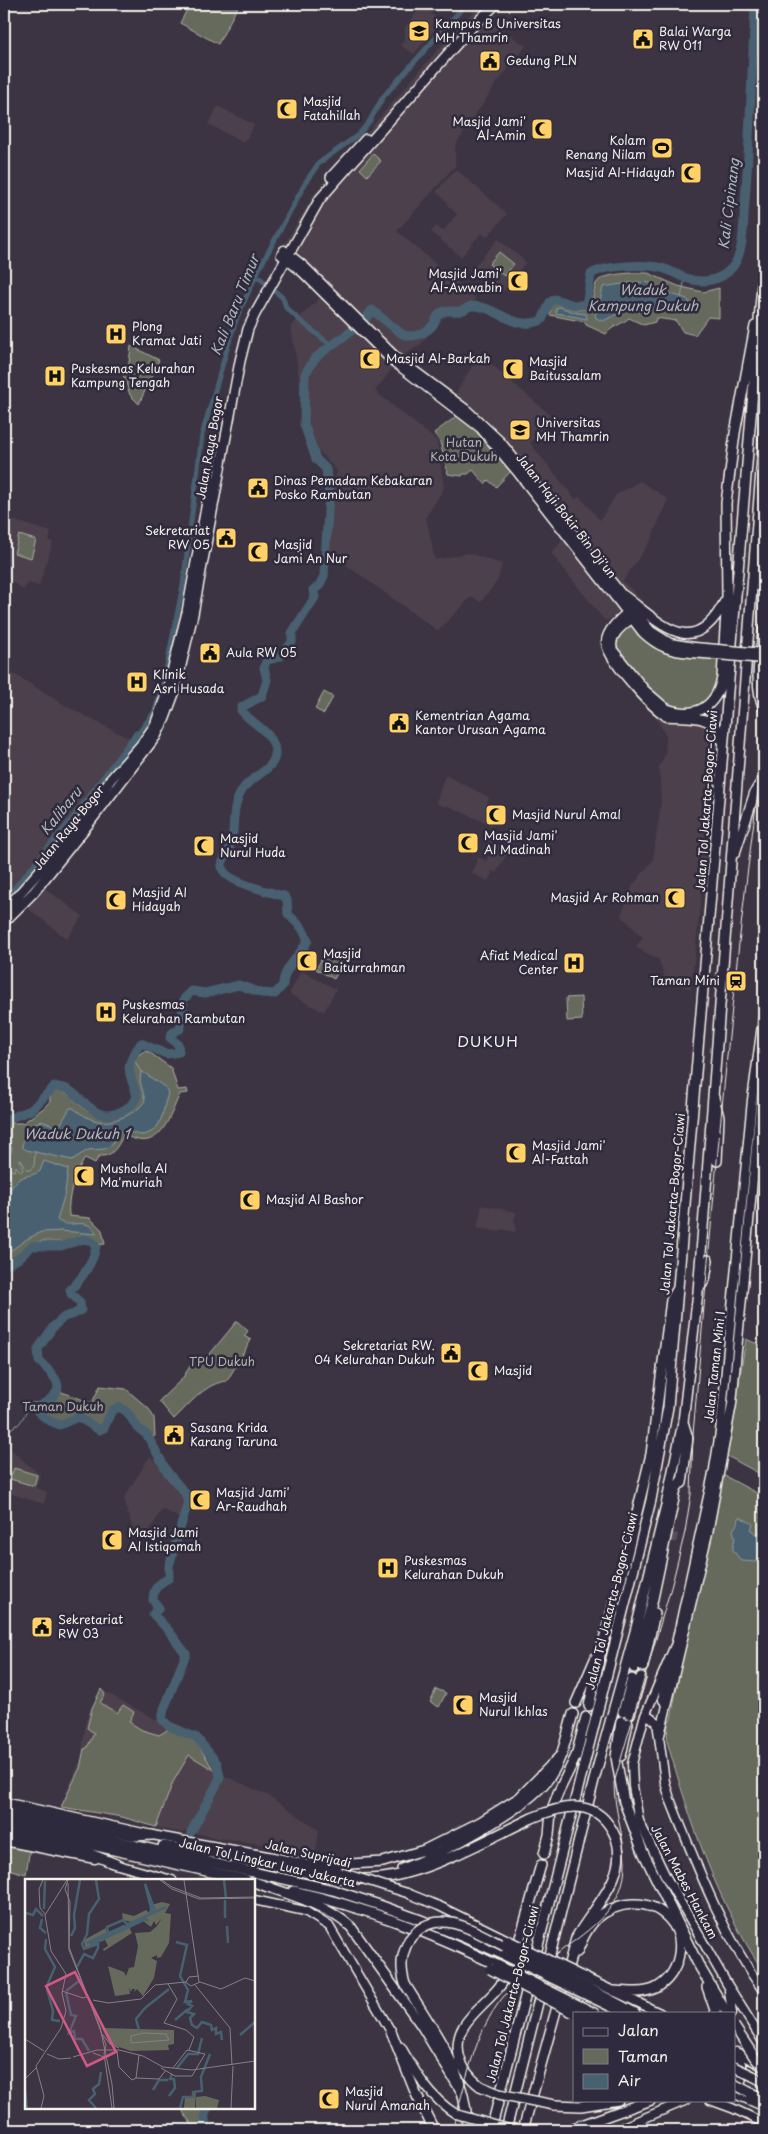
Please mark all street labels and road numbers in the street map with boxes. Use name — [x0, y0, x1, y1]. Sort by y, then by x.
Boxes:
street label: Jalan Raya Bogor — [191, 394, 227, 501]
street label: Jalan Haji Bokir Bin Dji'un — [512, 449, 621, 582]
street label: Jalan Tol Jakarta–Bogor–Ciawi — [691, 709, 721, 892]
street label: Jalan Raya Bogor — [28, 781, 108, 874]
street label: Jalan Tol Jakarta–Bogor–Ciawi — [655, 1112, 689, 1295]
street label: Jalan Taman Mini I — [699, 1310, 729, 1424]
street label: Jalan Tol Jakarta–Bogor–Ciawi — [580, 1510, 642, 1691]
street label: Jalan Mabes Hankam — [647, 1821, 723, 1942]
street label: Jalan Tol Lingkar Luar Jakarta — [177, 1833, 358, 1891]
street label: Jalan Suprijadi — [263, 1834, 353, 1872]
street label: Jalan Tol Jakarta–Bogor–Ciawi — [481, 1903, 543, 2084]

